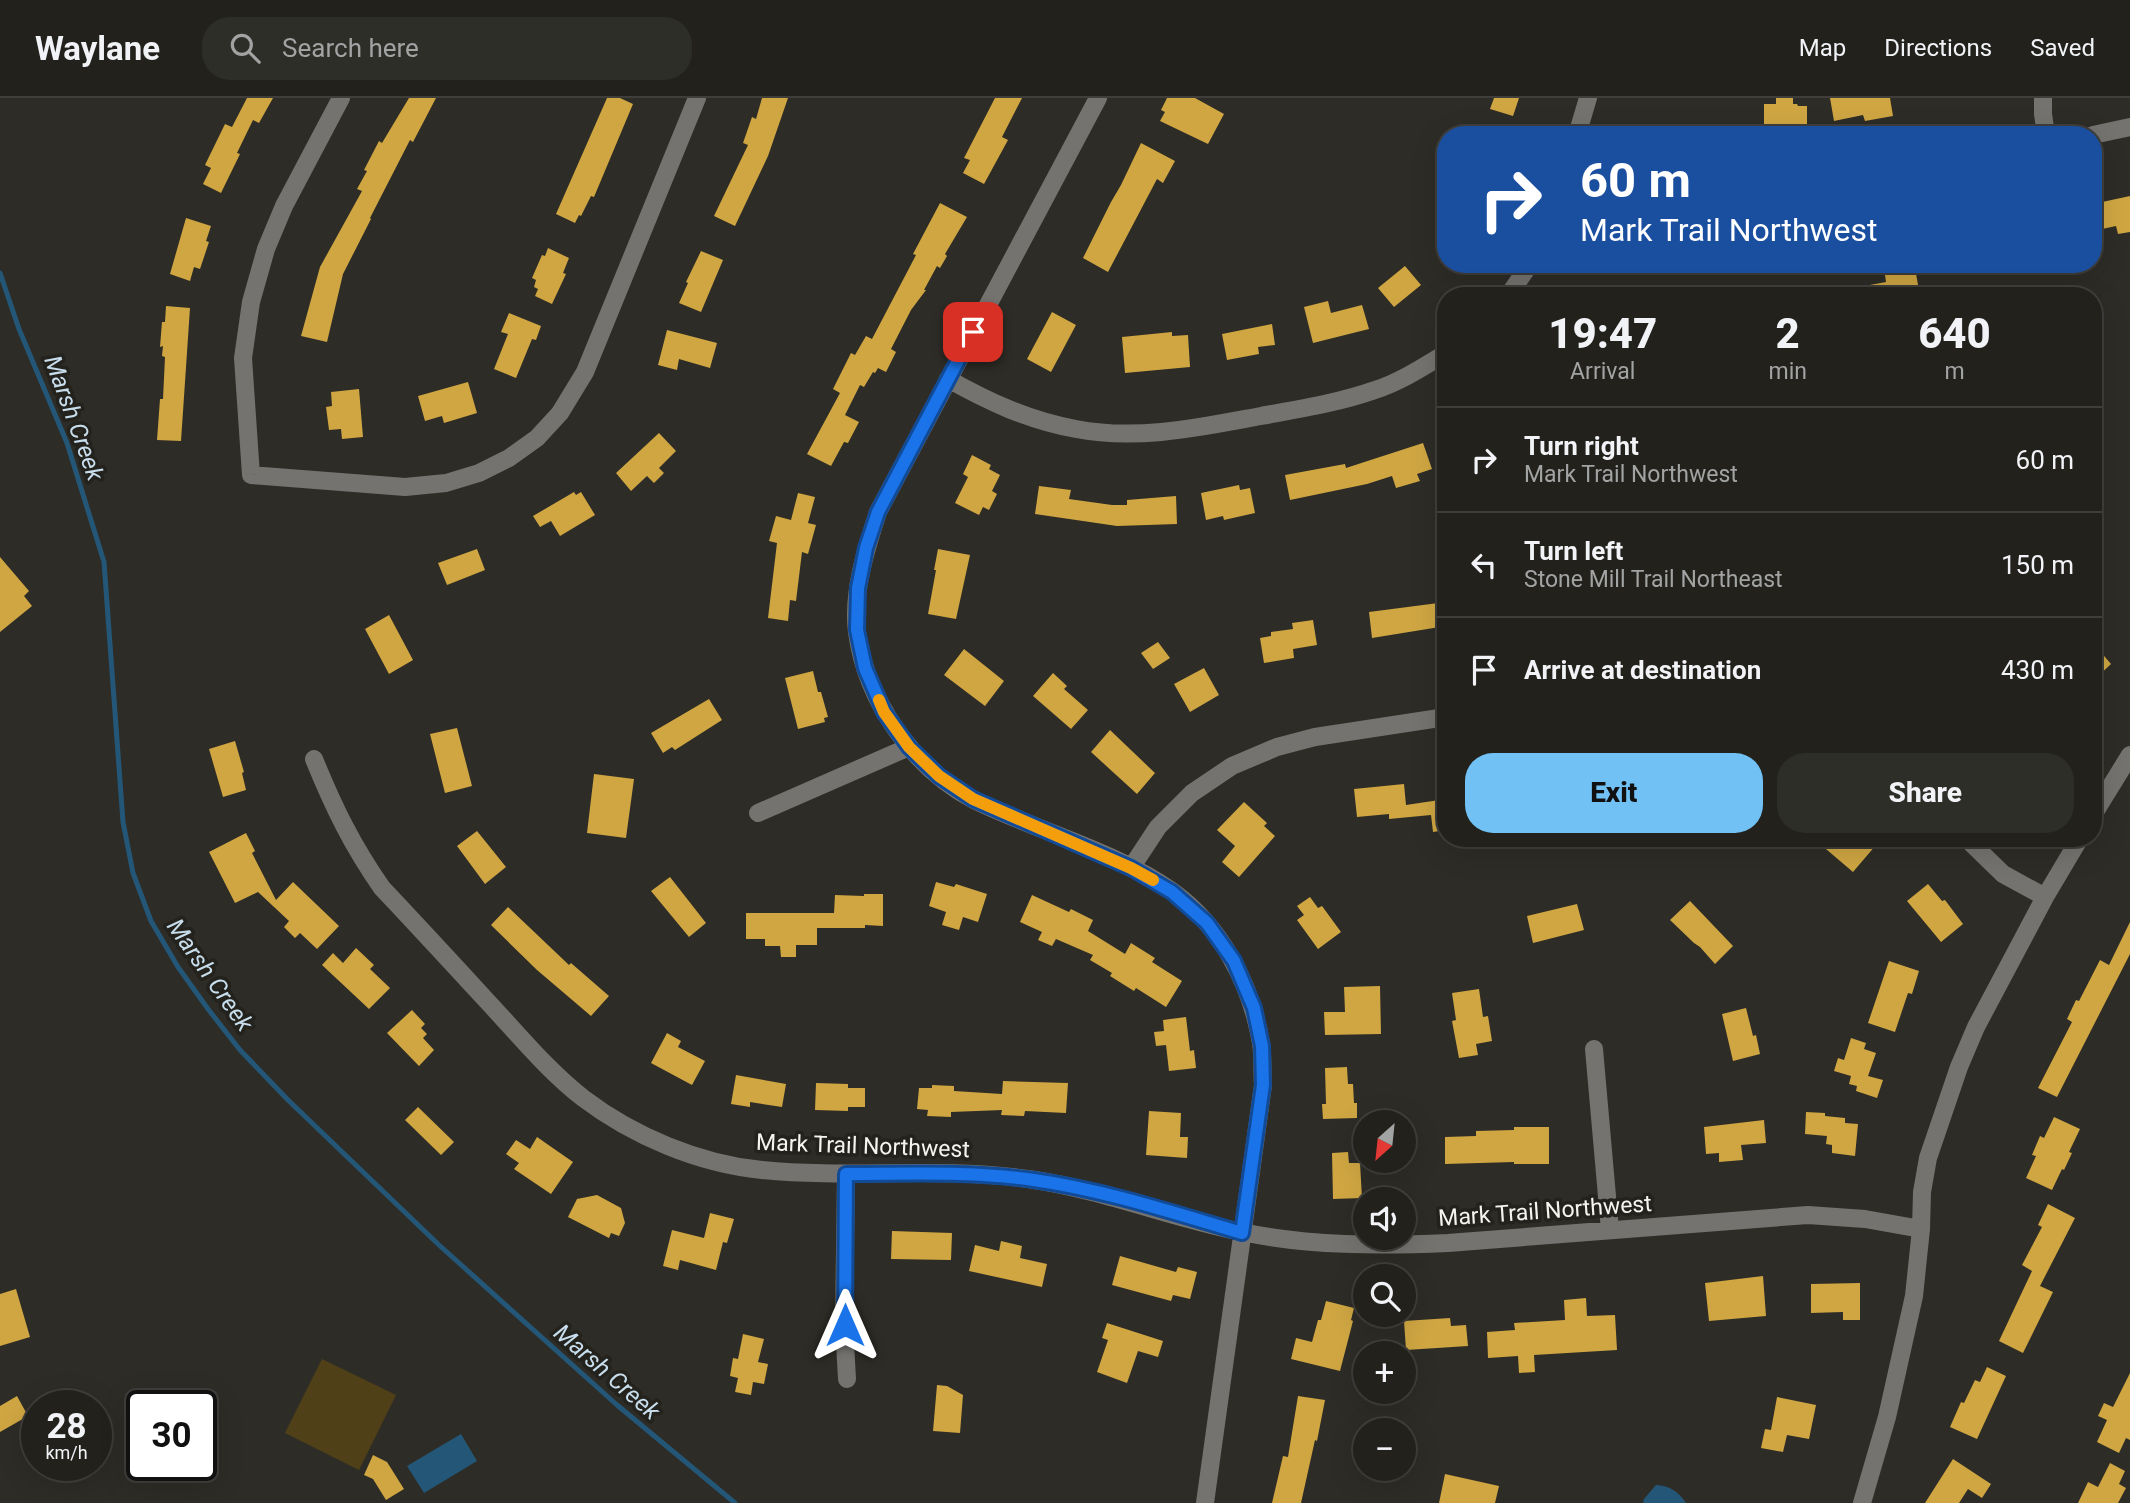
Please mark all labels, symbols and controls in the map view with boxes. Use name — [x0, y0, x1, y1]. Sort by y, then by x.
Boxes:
search box — [202, 17, 692, 80]
text: Waylane — [35, 29, 160, 68]
icon: search — [226, 29, 264, 67]
text: Search here — [282, 33, 419, 63]
text: Map — [1799, 34, 1846, 62]
text: Directions — [1884, 34, 1992, 62]
text: Saved — [2030, 34, 2095, 62]
text: 60 m — [1580, 152, 1691, 209]
icon: right — [1465, 154, 1556, 245]
text: Mark Trail Northwest — [1580, 211, 1878, 249]
pin — [943, 302, 1003, 362]
text: 19:47 — [1548, 309, 1657, 358]
text: 2 — [1776, 309, 1800, 358]
text: 640 — [1918, 309, 1991, 358]
icon: arrive — [954, 313, 992, 351]
water label: Marsh Creek — [38, 352, 110, 485]
text: Arrival — [1570, 358, 1635, 385]
text: min — [1768, 358, 1807, 385]
text: m — [1944, 358, 1965, 385]
text: Turn right — [1524, 431, 1639, 461]
icon: right — [1465, 441, 1503, 479]
text: 60 m — [2016, 445, 2074, 475]
text: Mark Trail Northwest — [1524, 461, 1738, 488]
text: Turn left — [1524, 536, 1623, 566]
icon: left — [1465, 546, 1503, 584]
text: 150 m — [2001, 550, 2074, 580]
text: Stone Mill Trail Northeast — [1524, 566, 1783, 593]
icon: arrive — [1465, 651, 1503, 689]
text: Arrive at destination — [1524, 655, 1761, 685]
text: 430 m — [2001, 655, 2074, 685]
button: Exit — [1465, 753, 1763, 833]
button: Share — [1777, 753, 2074, 833]
water label: Marsh Creek — [161, 913, 260, 1038]
north arrow — [1353, 1110, 1416, 1172]
map controls — [1353, 1110, 1416, 1481]
street label: Mark Trail Northwest — [756, 1129, 970, 1163]
button: sound — [1353, 1187, 1416, 1250]
street label: Mark Trail Northwest — [1437, 1190, 1653, 1232]
button: search — [1353, 1264, 1416, 1327]
position arrow — [808, 1288, 882, 1362]
water label: Marsh Creek — [548, 1318, 666, 1426]
button: + — [1353, 1341, 1416, 1404]
speed limit sign: 30 — [126, 1390, 217, 1481]
text: 28 — [46, 1406, 87, 1447]
button: − — [1353, 1418, 1416, 1481]
text: km/h — [45, 1442, 88, 1463]

